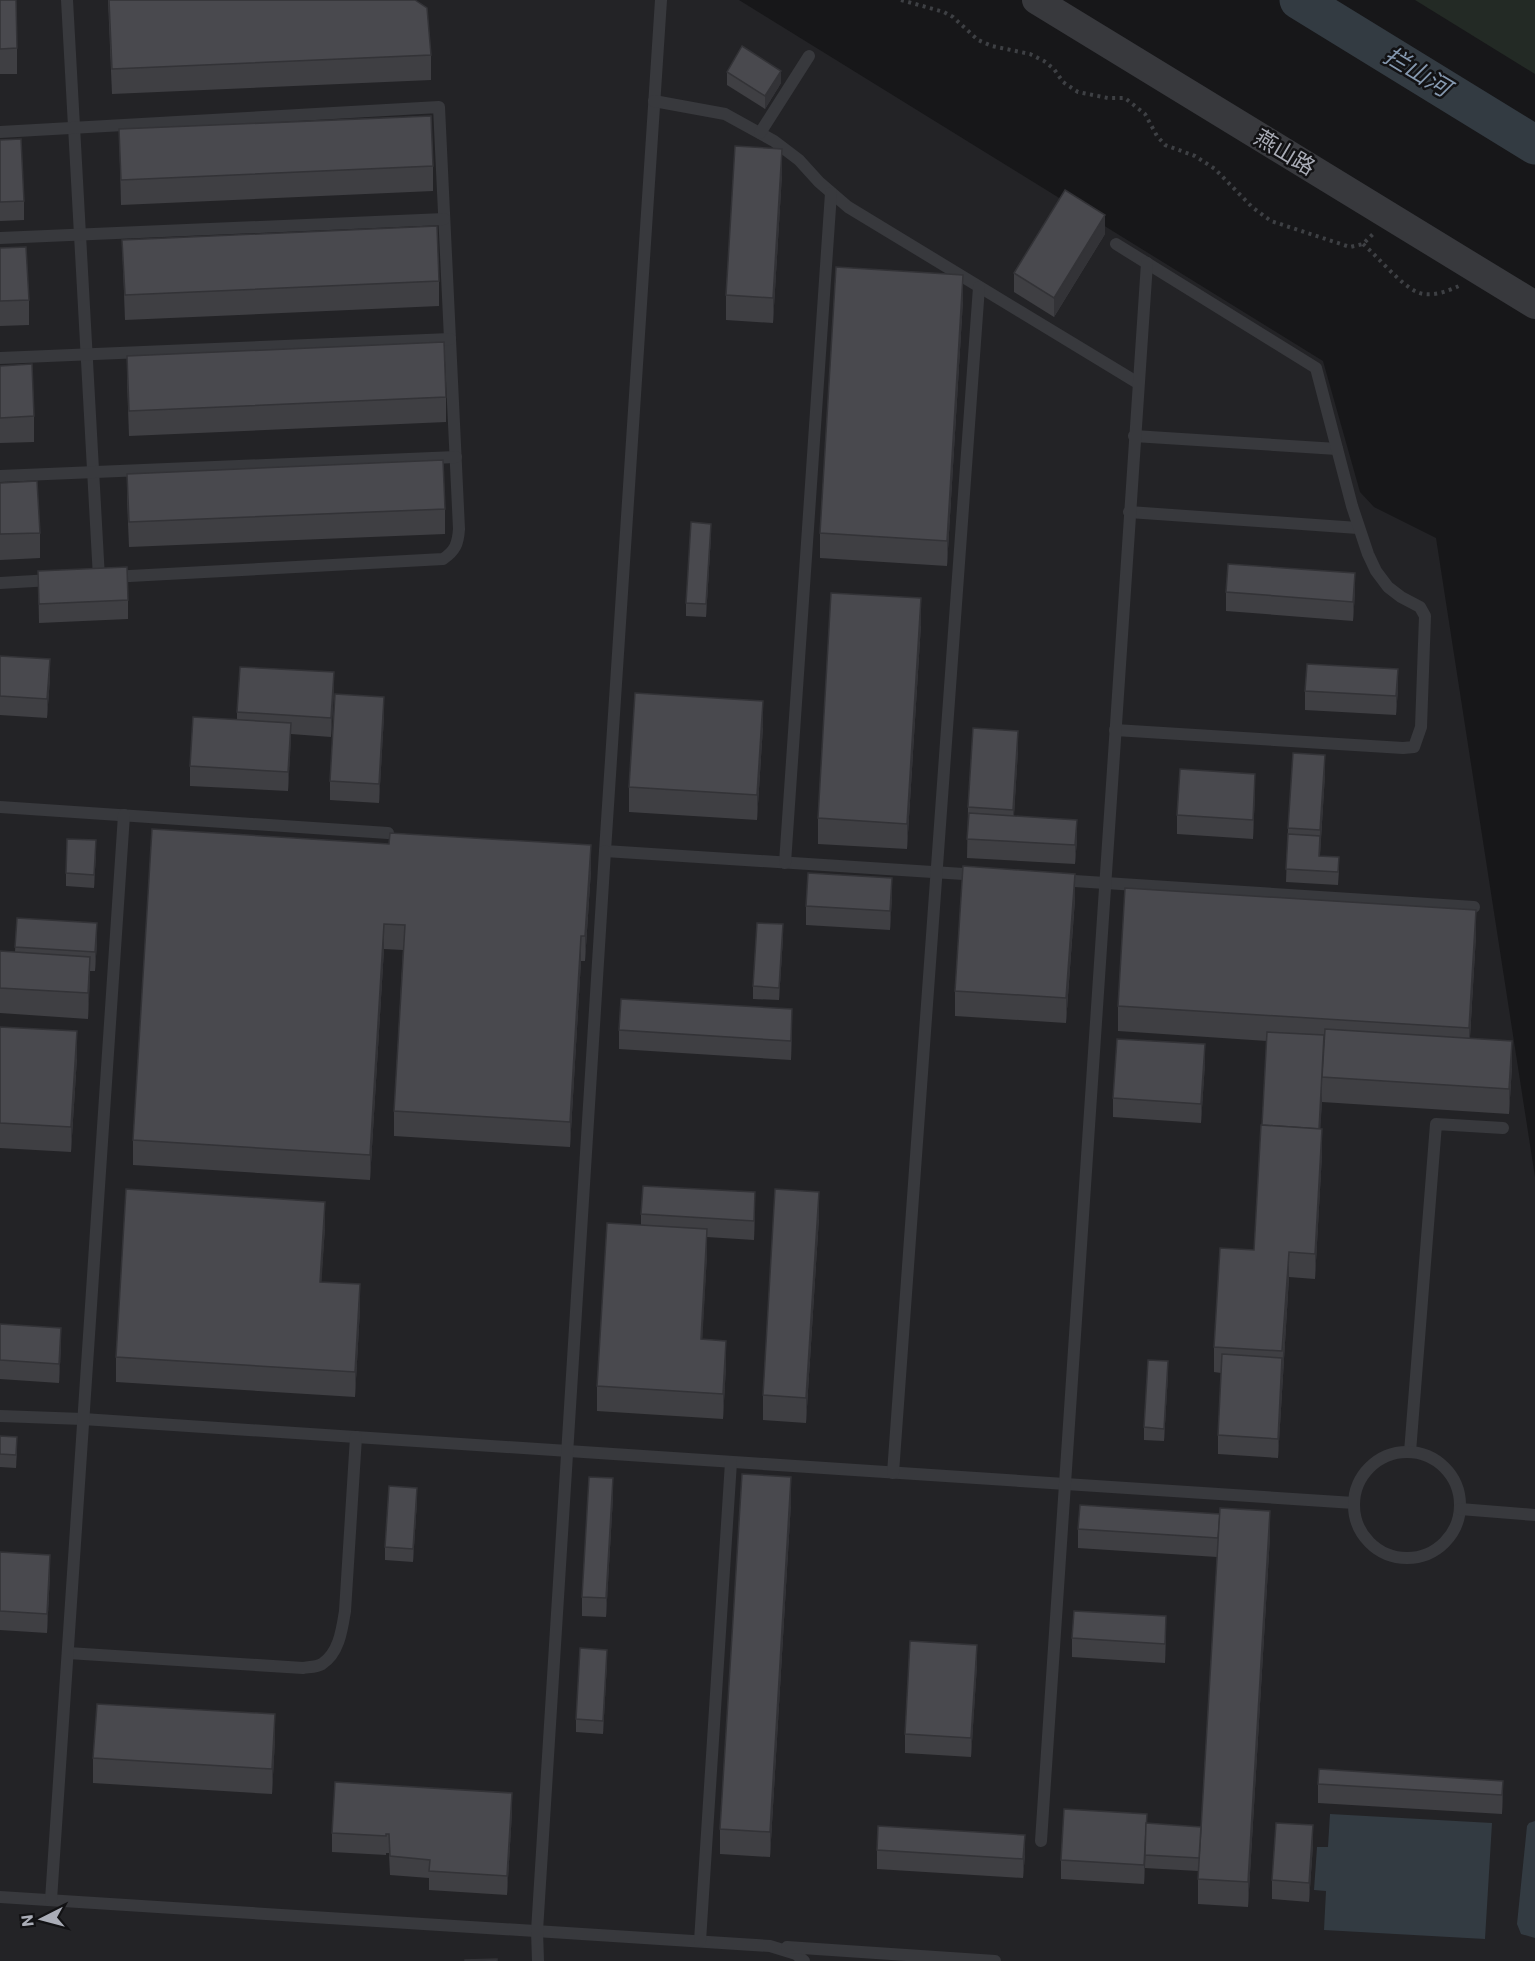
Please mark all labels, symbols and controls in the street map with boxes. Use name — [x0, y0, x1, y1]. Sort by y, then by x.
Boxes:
water label: 拦山河 — [1379, 40, 1460, 104]
street label: 燕山路 — [1250, 123, 1321, 180]
north arrow — [12, 1889, 72, 1949]
text: N — [17, 1914, 37, 1928]

